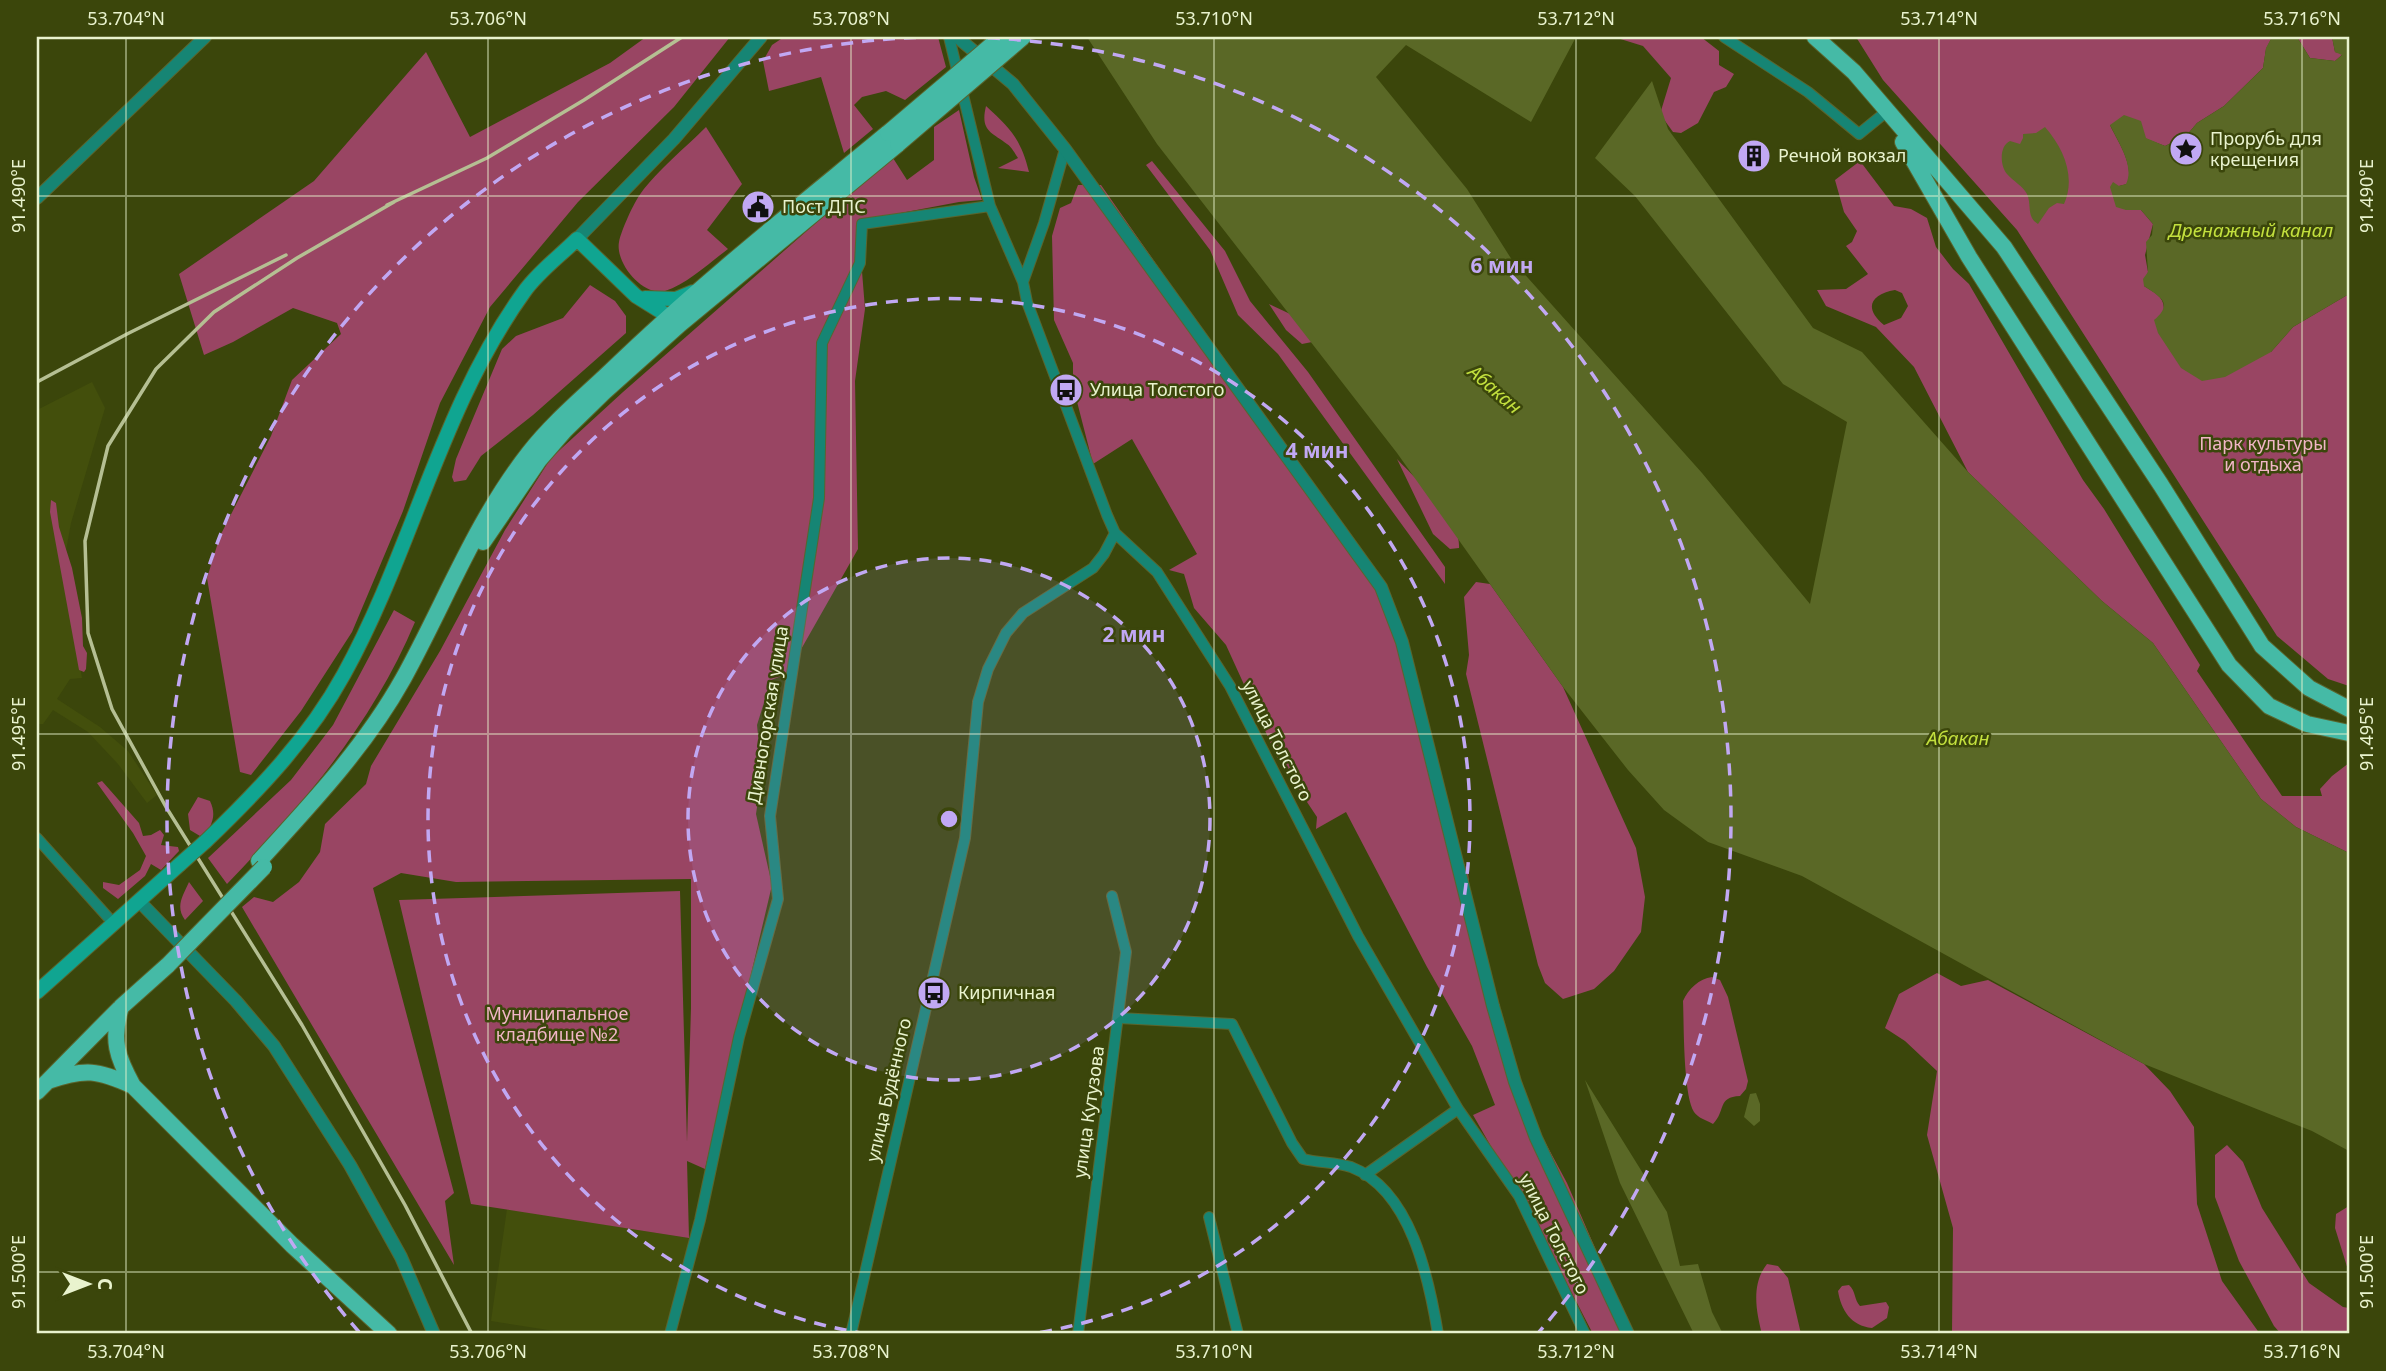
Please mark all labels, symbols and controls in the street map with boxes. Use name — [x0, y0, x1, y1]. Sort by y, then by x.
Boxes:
text: 53.704°N — [87, 6, 165, 30]
text: 53.706°N — [449, 6, 527, 30]
text: 53.708°N — [812, 6, 890, 30]
text: 53.710°N — [1175, 6, 1253, 30]
text: 53.712°N — [1537, 6, 1615, 30]
text: 53.714°N — [1900, 6, 1978, 30]
text: 53.716°N — [2263, 6, 2341, 30]
place label: Прорубь для крещения — [2210, 126, 2322, 171]
place icon: Прорубь для крещения — [2167, 130, 2205, 168]
building icon: Речной вокзал — [1735, 137, 1773, 175]
place label: Речной вокзал — [1778, 143, 1906, 167]
text: 91.490°E — [6, 159, 30, 233]
text: 91.490°E — [2354, 159, 2378, 233]
public building icon: Пост ДПС — [739, 188, 777, 226]
place label: Пост ДПС — [782, 194, 866, 218]
water label: Дренажный канал — [2167, 217, 2333, 243]
text: 6 мин — [1471, 251, 1533, 279]
water label: Абакан — [1461, 357, 1527, 419]
bus stop icon: Улица Толстого — [1047, 371, 1085, 409]
place label: Улица Толстого — [1090, 377, 1224, 401]
park label: Парк культуры и отдыха — [2199, 431, 2327, 476]
text: 4 мин — [1286, 436, 1348, 464]
text: 2 мин — [1103, 620, 1165, 648]
street label: Дивногорская улица — [741, 624, 793, 805]
street label: улица Толстого — [1237, 676, 1319, 805]
text: 91.495°E — [6, 697, 30, 771]
text: 91.495°E — [2354, 697, 2378, 771]
water label: Абакан — [1925, 725, 1989, 751]
centre of rings — [937, 807, 961, 831]
bus stop icon: Кирпичная — [915, 974, 953, 1012]
place label: Кирпичная — [958, 980, 1056, 1004]
park label: Муниципальное кладбище №2 — [486, 1001, 629, 1046]
street label: улица Будённого — [860, 1016, 916, 1164]
street label: улица Кутузова — [1067, 1044, 1109, 1179]
street label: улица Толстого — [1514, 1169, 1596, 1298]
text: 91.500°E — [6, 1235, 30, 1309]
text: 91.500°E — [2354, 1235, 2378, 1309]
north arrow — [52, 1248, 122, 1318]
text: С — [92, 1278, 118, 1290]
text: 53.704°N — [87, 1339, 165, 1363]
text: 53.706°N — [449, 1339, 527, 1363]
text: 53.708°N — [812, 1339, 890, 1363]
text: 53.710°N — [1175, 1339, 1253, 1363]
text: 53.712°N — [1537, 1339, 1615, 1363]
text: 53.714°N — [1900, 1339, 1978, 1363]
text: 53.716°N — [2263, 1339, 2341, 1363]

